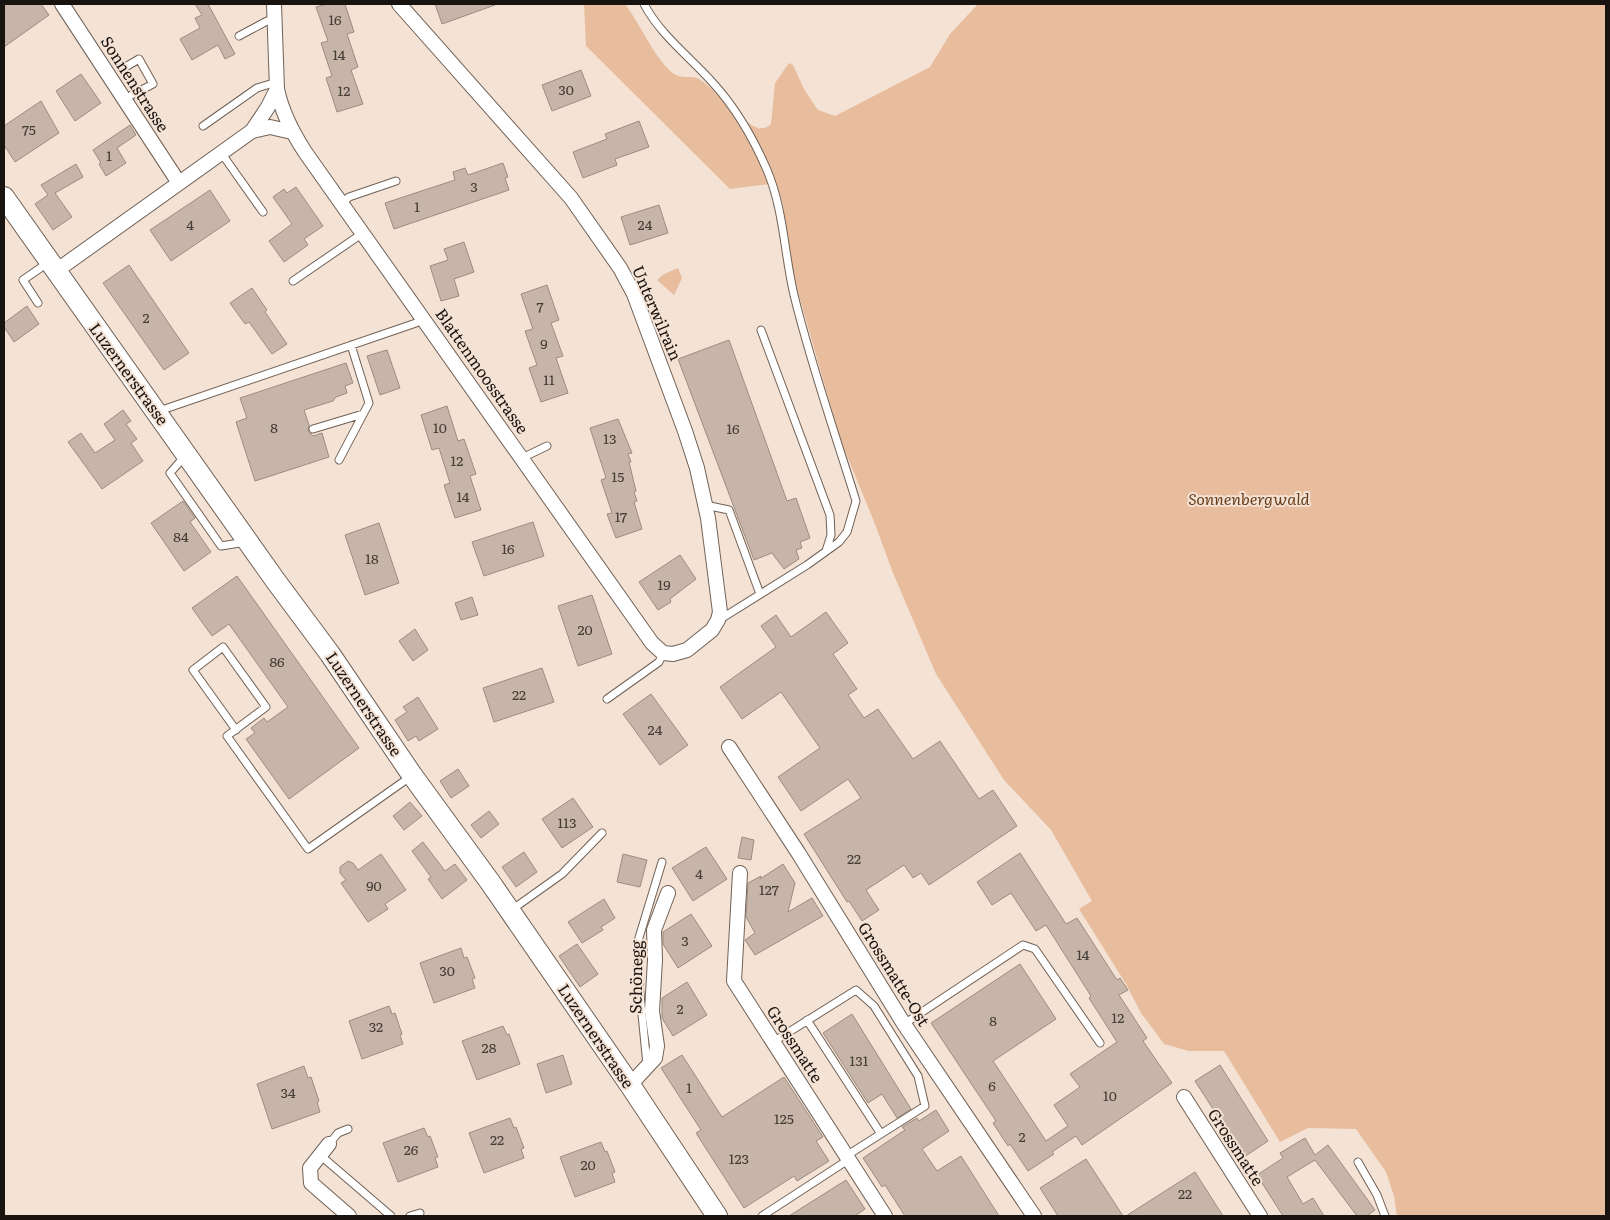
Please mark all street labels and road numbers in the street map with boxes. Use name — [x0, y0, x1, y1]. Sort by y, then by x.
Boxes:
street label: Sonnenstrasse — [96, 31, 176, 136]
street label: Unterwilrain — [627, 261, 689, 364]
street label: Blattenmoosstrasse — [430, 303, 535, 438]
street label: Luzernerstrasse — [84, 317, 175, 430]
street label: Luzernerstrasse — [321, 646, 409, 761]
street label: Grossmatte-Ost — [853, 917, 937, 1031]
street label: Schönegg — [622, 940, 648, 1014]
street label: Luzernerstrasse — [553, 978, 641, 1093]
street label: Grossmatte — [762, 1000, 830, 1087]
street label: Grossmatte — [1203, 1103, 1271, 1190]

